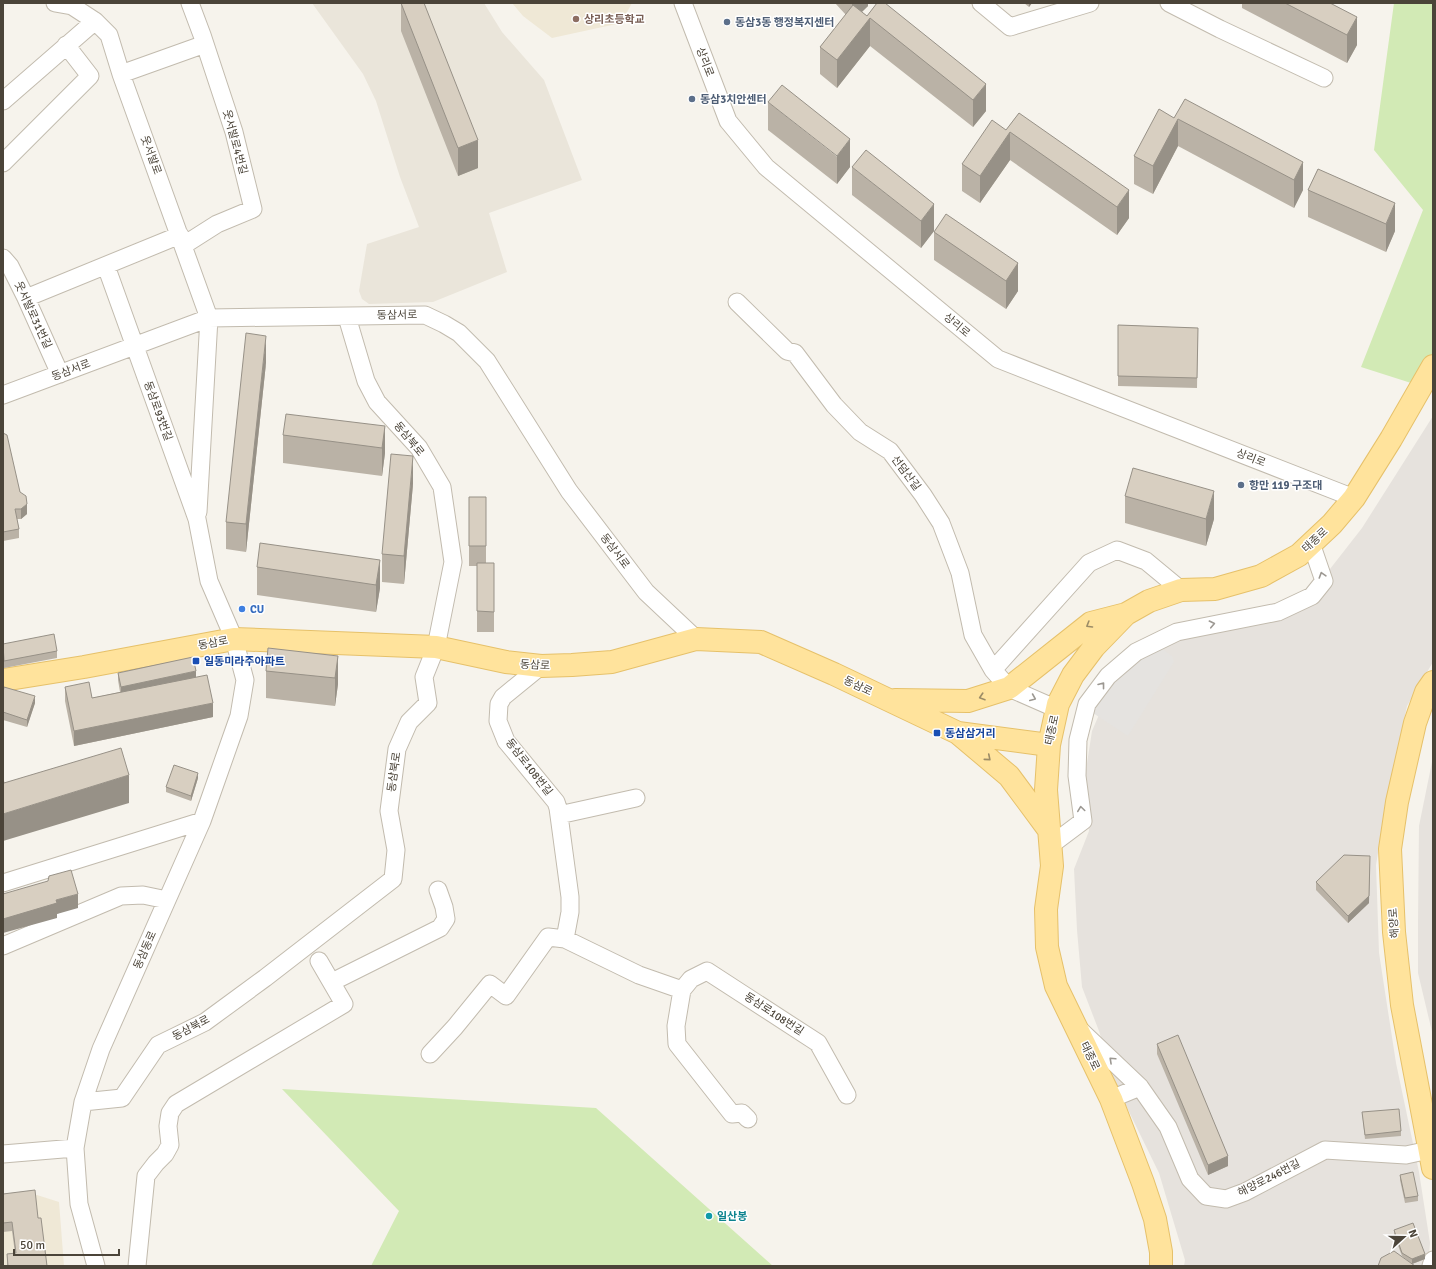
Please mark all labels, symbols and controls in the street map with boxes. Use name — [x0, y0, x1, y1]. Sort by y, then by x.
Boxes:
place label: 상리초등학교 — [584, 13, 645, 26]
marker: 상리초등학교 — [571, 14, 581, 24]
place label: 동삼3동 행정복지센터 — [735, 16, 834, 29]
marker: 동삼3동 행정복지센터 — [722, 17, 732, 27]
street label: 상리로 — [693, 45, 717, 79]
place label: 동삼3치안센터 — [700, 93, 767, 106]
marker: 동삼3치안센터 — [687, 94, 697, 104]
street label: 웃서발로4번길 — [220, 108, 250, 176]
street label: 웃서발로 — [138, 134, 164, 176]
street label: 웃서발로31번길 — [12, 279, 54, 351]
street label: 동삼서로 — [377, 308, 417, 322]
street label: 상리로 — [941, 310, 973, 340]
street label: 동삼서로 — [50, 357, 92, 383]
street label: 동삼로93번길 — [141, 379, 175, 443]
street label: 동삼북로 — [391, 419, 427, 459]
street label: 상리로 — [1234, 446, 1268, 470]
street label: 선덤산길 — [889, 453, 923, 493]
place label: 항만 119 구조대 — [1249, 479, 1322, 492]
marker: 항만 119 구조대 — [1236, 480, 1246, 490]
street label: 태종로 — [1299, 525, 1331, 555]
street label: 동삼서로 — [598, 531, 632, 571]
one-way arrow — [1318, 571, 1327, 578]
place label: CU — [250, 603, 264, 616]
marker: CU — [237, 604, 247, 614]
one-way arrow — [1086, 621, 1093, 628]
one-way arrow — [1209, 621, 1216, 629]
street label: 동삼로 — [197, 634, 229, 652]
place label: 일동미라주아파트 — [204, 655, 285, 668]
marker: 일동미라주아파트 — [191, 656, 201, 666]
street label: 동삼로 — [519, 658, 551, 672]
street label: 동삼로 — [842, 674, 874, 698]
one-way arrow — [1097, 683, 1104, 690]
one-way arrow — [979, 692, 986, 700]
one-way arrow — [1029, 694, 1036, 702]
street label: 태종로 — [1042, 714, 1062, 746]
place label: 동삼삼거리 — [945, 727, 996, 740]
marker: 동삼삼거리 — [932, 728, 942, 738]
street label: 동삼로108번길 — [503, 736, 555, 798]
street label: 동삼북로 — [385, 751, 403, 793]
one-way arrow — [983, 753, 990, 760]
one-way arrow — [1077, 805, 1086, 812]
street label: 해양로 — [1386, 907, 1402, 939]
street label: 동삼동로 — [131, 929, 159, 971]
street label: 동삼로108번길 — [742, 990, 806, 1038]
street label: 동삼북로 — [170, 1013, 212, 1043]
street label: 태종로 — [1078, 1040, 1102, 1072]
one-way arrow — [1109, 1057, 1117, 1065]
street label: 해양로246번길 — [1236, 1157, 1302, 1199]
place label: 일산봉 — [717, 1210, 747, 1223]
marker: 일산봉 — [704, 1211, 714, 1221]
north arrow — [1384, 1217, 1424, 1257]
text: N — [1405, 1228, 1420, 1239]
scale bar — [14, 1231, 119, 1257]
text: 50 m — [20, 1238, 45, 1253]

